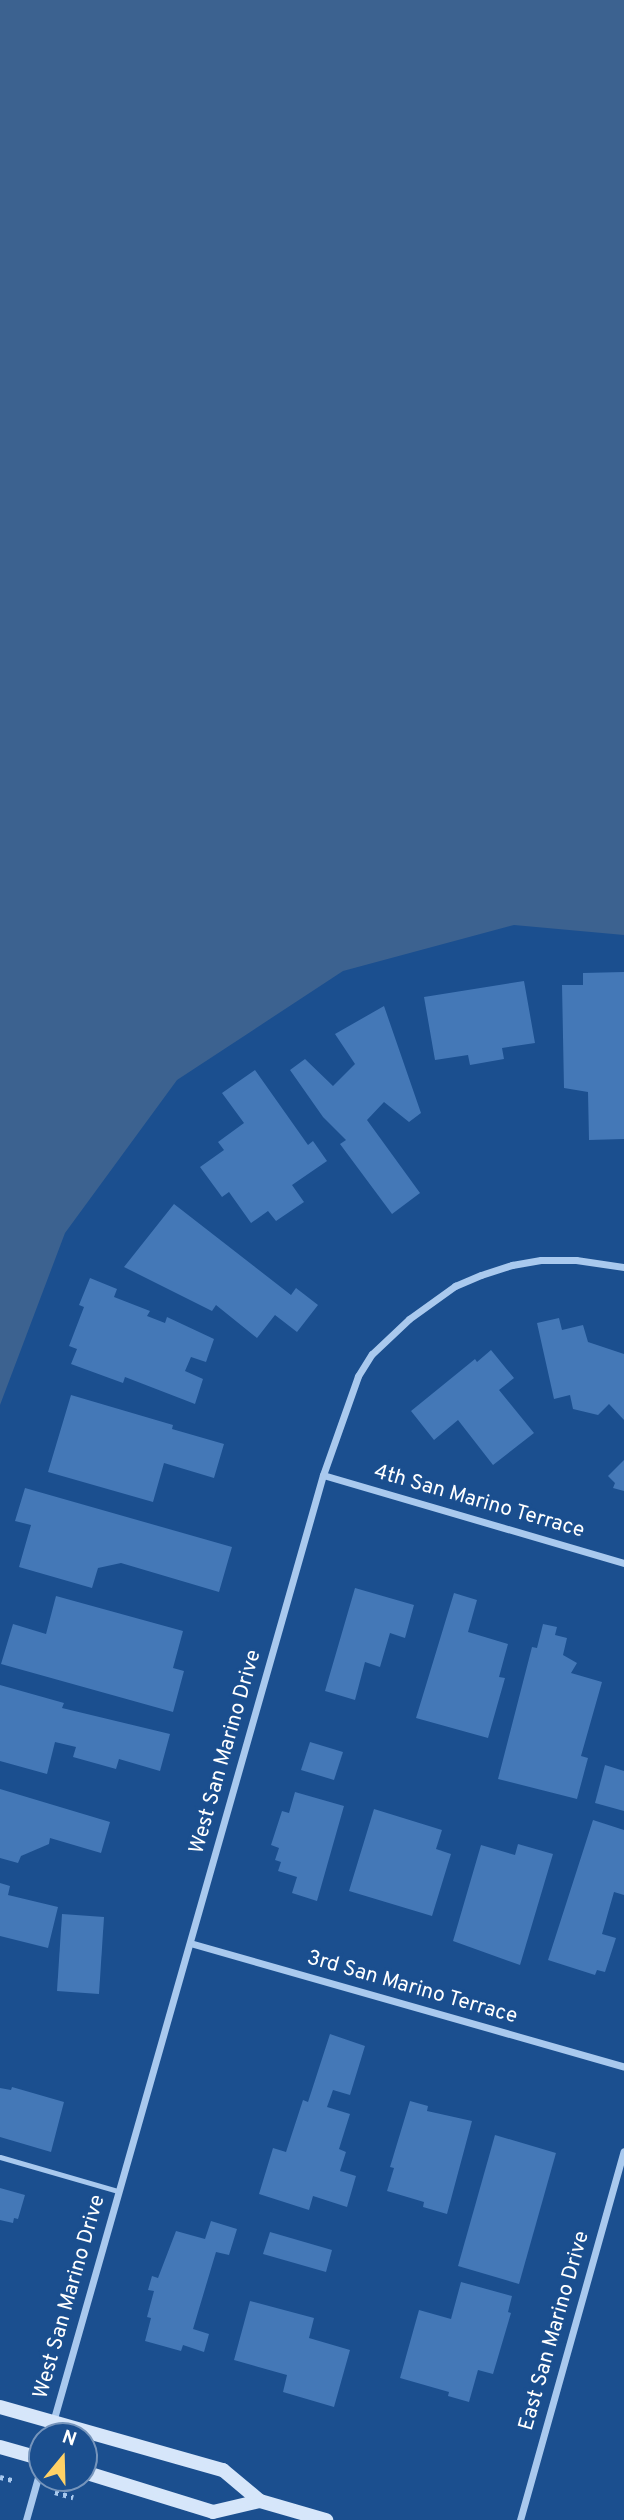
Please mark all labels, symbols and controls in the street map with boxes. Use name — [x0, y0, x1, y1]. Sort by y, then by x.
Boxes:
street label: 4th San Marino Terrace — [370, 1460, 588, 1544]
street label: West San Marino Drive — [185, 1647, 267, 1857]
street label: 3rd San Marino Terrace — [304, 1946, 520, 2030]
street label: West San Marino Drive — [29, 2192, 111, 2402]
street label: East San Marino Drive — [514, 2228, 596, 2434]
north arrow — [28, 2422, 98, 2492]
text: N — [59, 2425, 80, 2453]

